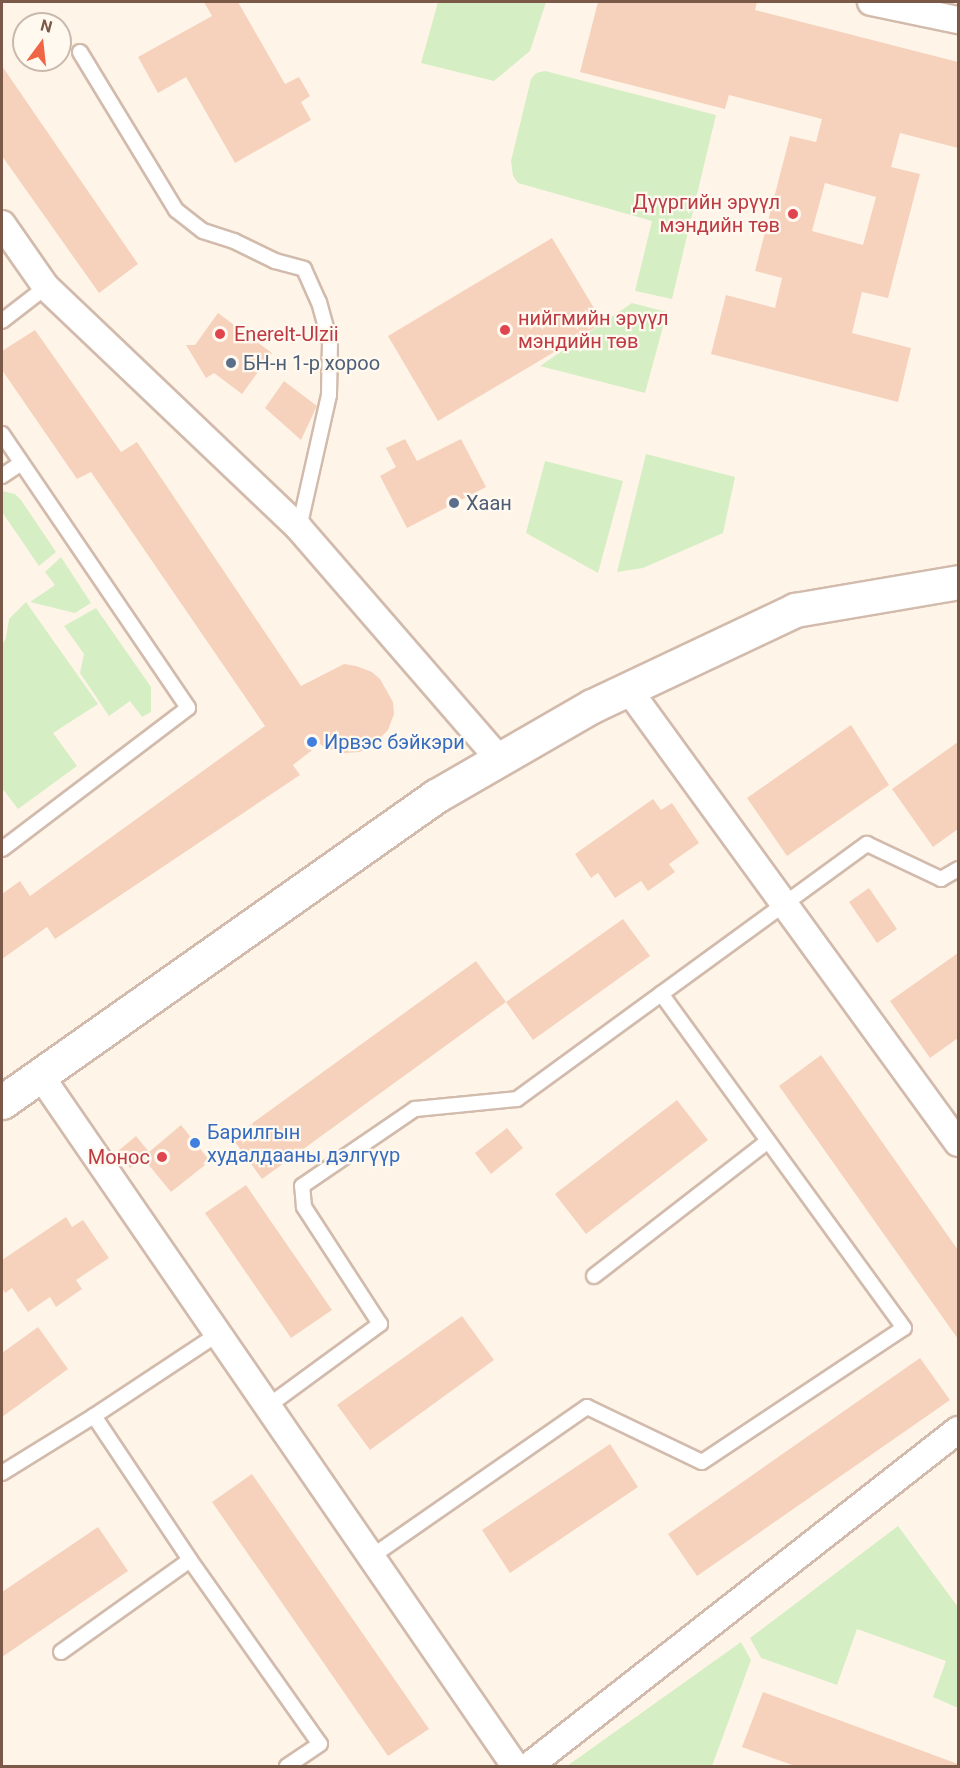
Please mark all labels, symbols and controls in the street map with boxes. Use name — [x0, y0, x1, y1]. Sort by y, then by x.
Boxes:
north arrow — [12, 12, 72, 72]
text: N — [38, 15, 54, 37]
place label: Дүүргийн эрүүл мэндийн төв — [633, 190, 780, 237]
marker: Дүүргийн эрүүл мэндийн төв — [784, 205, 802, 223]
place label: нийгмийн эрүүл мэндийн төв — [518, 306, 669, 353]
marker: нийгмийн эрүүл мэндийн төв — [496, 321, 514, 339]
place label: Enerelt-Ulzii — [234, 322, 339, 346]
marker: Enerelt-Ulzii — [211, 325, 229, 343]
place label: БН-н 1-р хороо — [243, 351, 380, 375]
marker: БН-н 1-р хороо — [224, 356, 238, 370]
place label: Хаан — [466, 491, 512, 515]
marker: Хаан — [447, 496, 461, 510]
place label: Ирвэс бэйкэри — [324, 730, 465, 754]
marker: Ирвэс бэйкэри — [305, 735, 319, 749]
place label: Барилгын худалдааны дэлгүүр — [207, 1120, 400, 1167]
marker: Барилгын худалдааны дэлгүүр — [188, 1136, 202, 1150]
place label: Монос — [88, 1145, 150, 1169]
marker: Монос — [155, 1150, 169, 1164]

